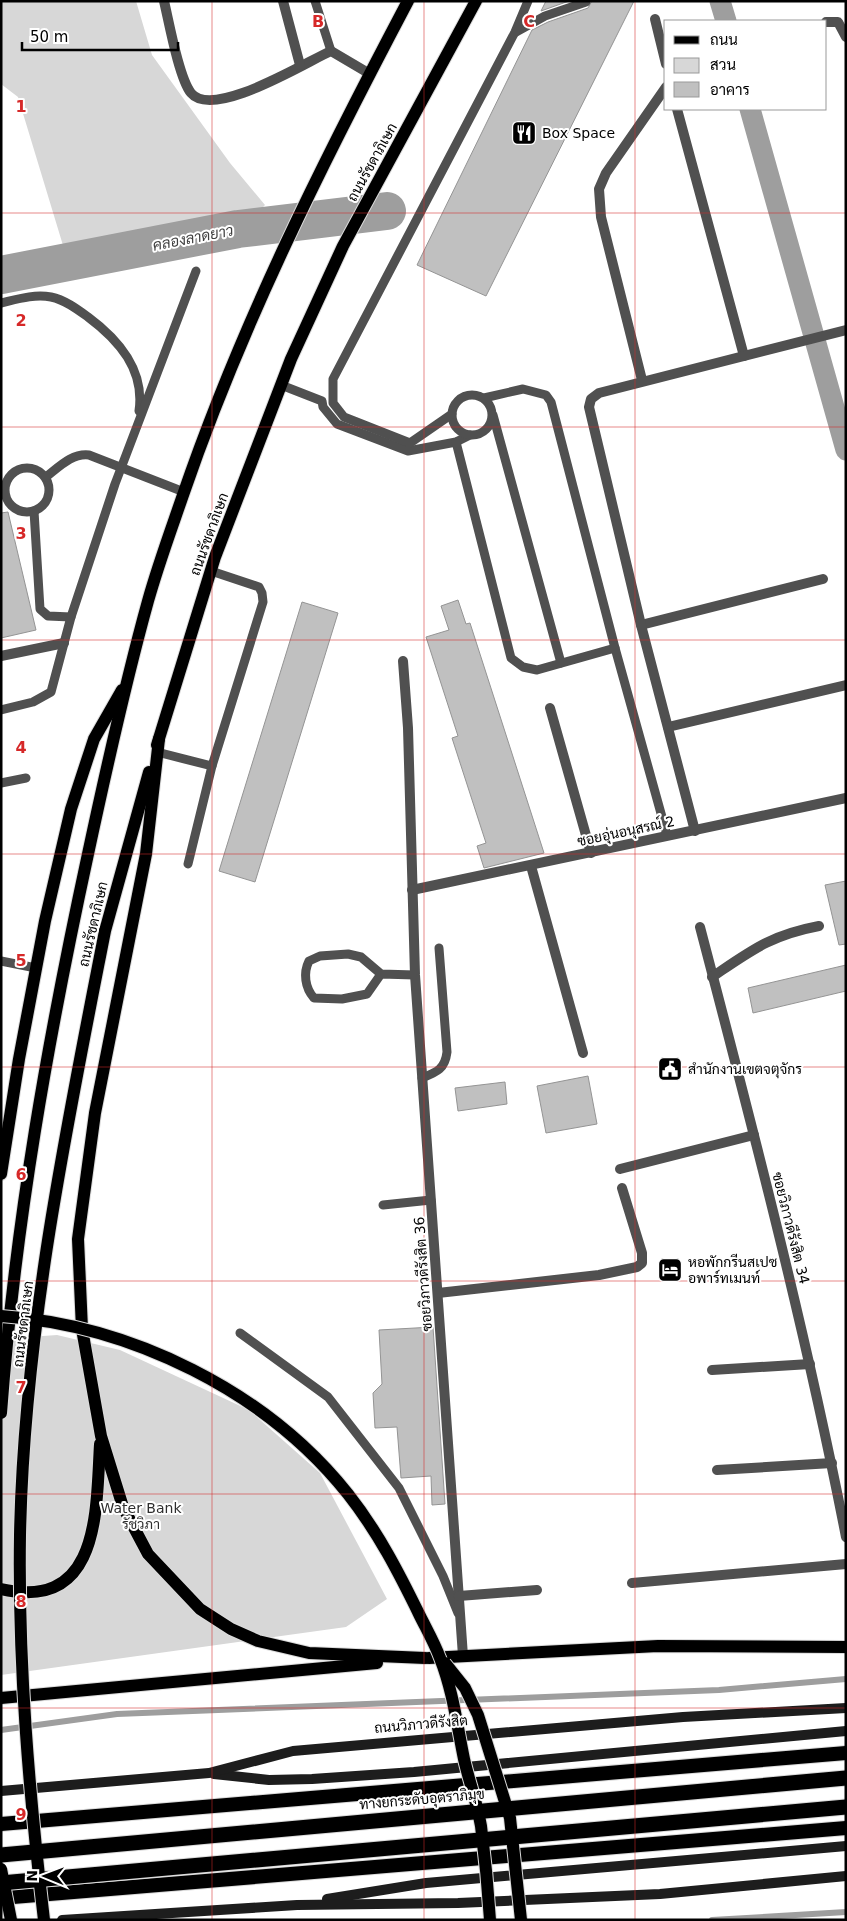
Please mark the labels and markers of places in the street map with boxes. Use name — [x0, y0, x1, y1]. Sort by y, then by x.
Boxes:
restaurant icon: Box Space — [511, 120, 537, 146]
place label: Box Space — [542, 125, 615, 141]
public building icon: สำนักงานเขตจตุจักร — [657, 1056, 683, 1082]
place label: สำนักงานเขตจตุจักร — [688, 1061, 802, 1079]
place label: หอพักกรีนสเปซ อพาร์ทเมนท์ — [688, 1253, 777, 1286]
hotel icon: หอพักกรีนสเปซ อพาร์ทเมนท์ — [657, 1257, 683, 1283]

